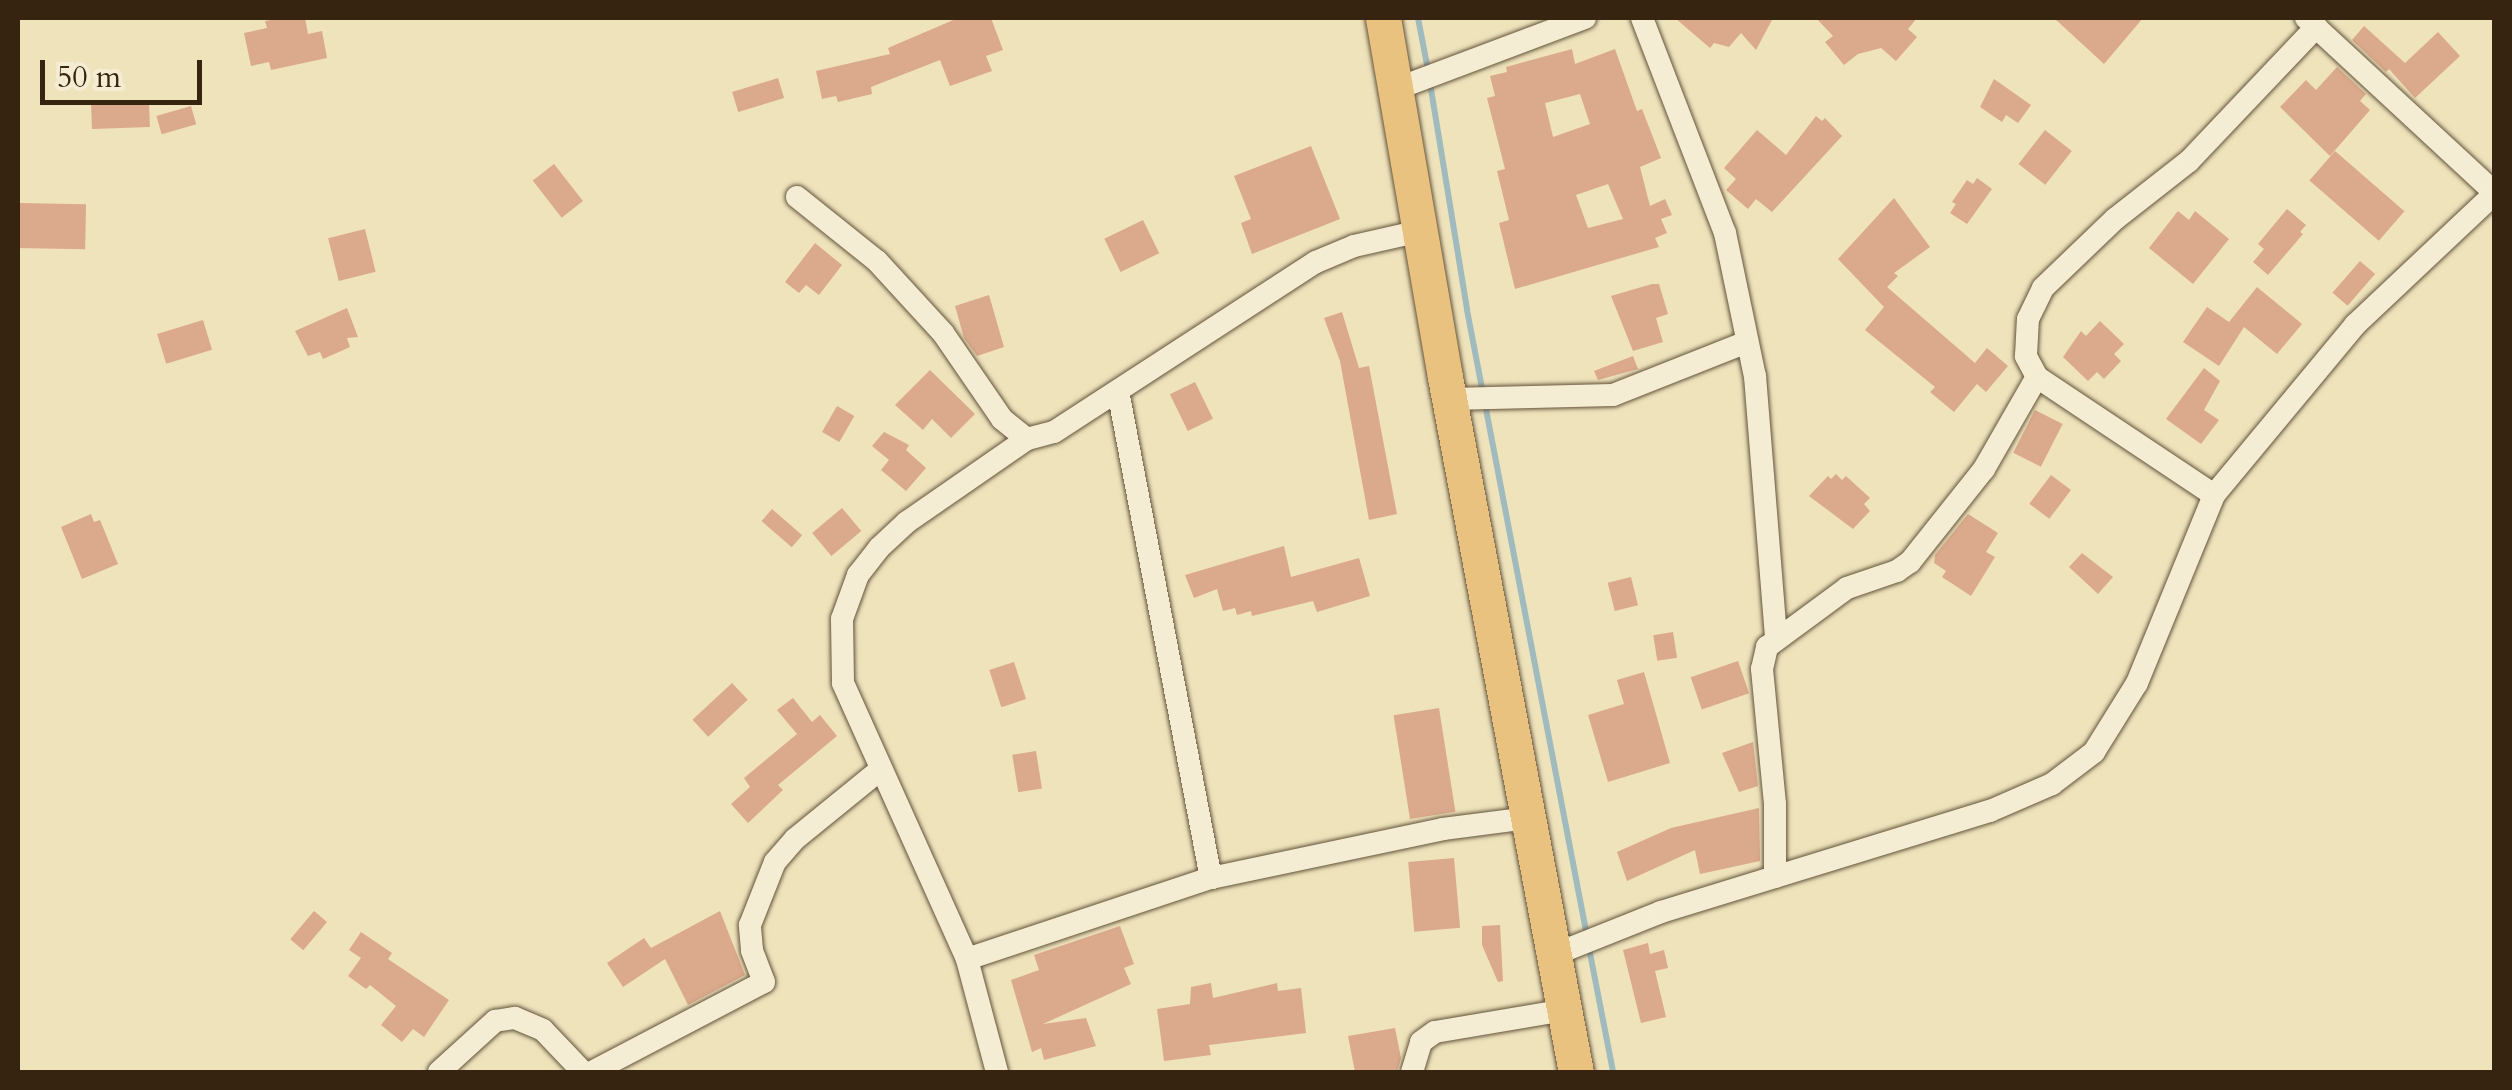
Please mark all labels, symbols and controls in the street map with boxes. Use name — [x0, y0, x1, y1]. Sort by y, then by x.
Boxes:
scale bar — [45, 40, 208, 102]
text: 50 m — [57, 57, 121, 98]

